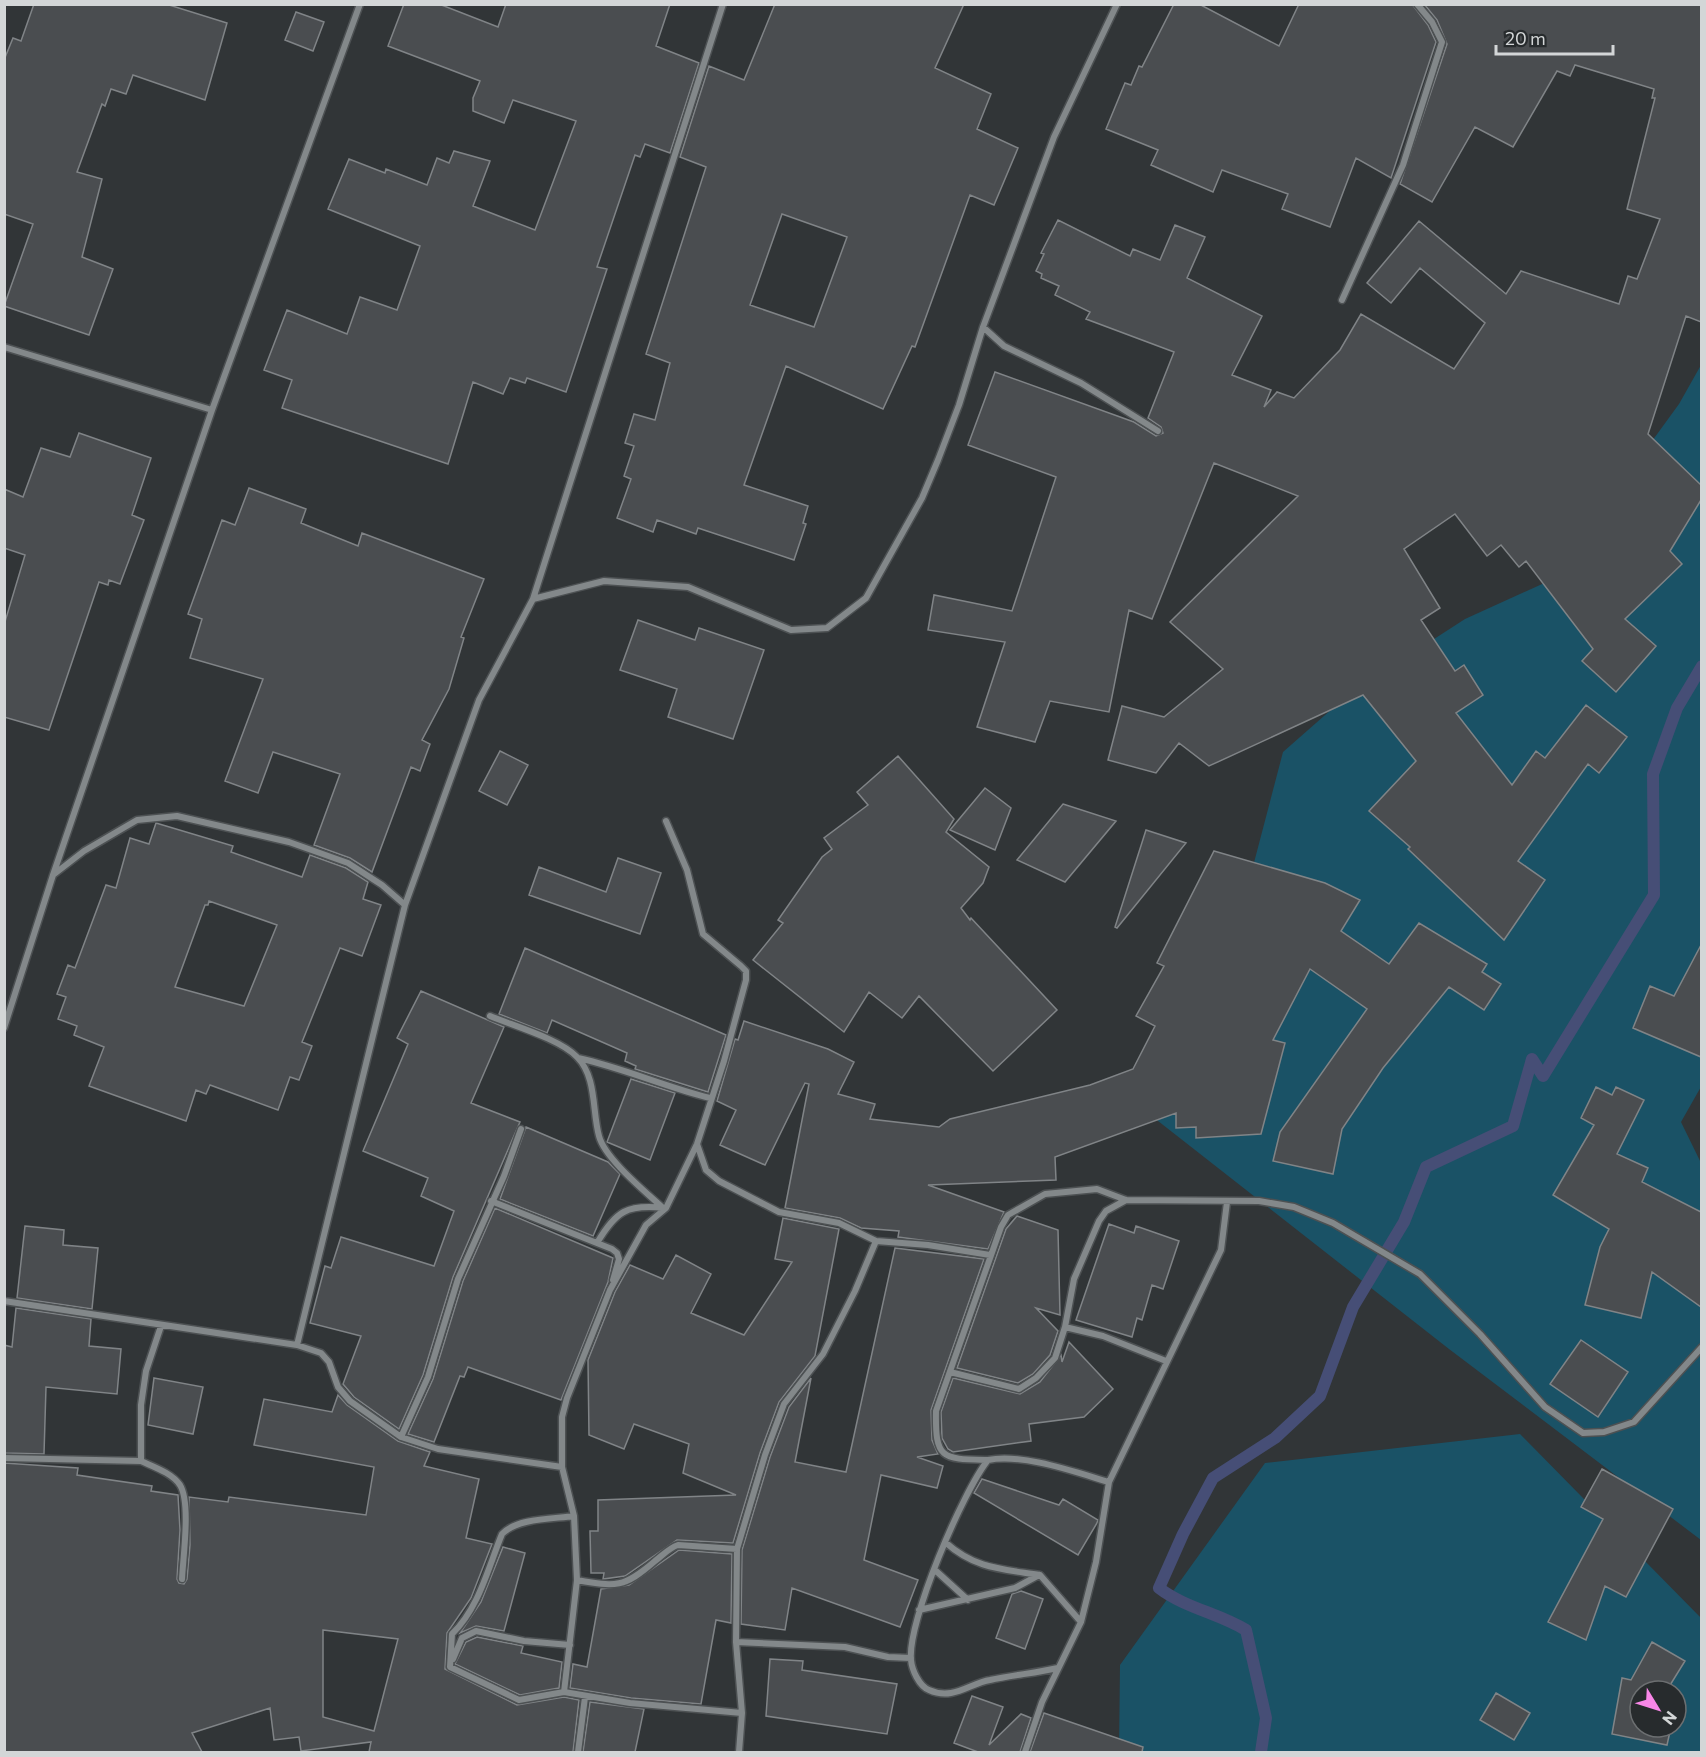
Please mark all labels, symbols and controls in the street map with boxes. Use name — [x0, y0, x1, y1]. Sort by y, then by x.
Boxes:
scale bar — [1496, 18, 1613, 56]
text: 20 m — [1505, 27, 1546, 49]
north arrow — [1628, 1679, 1688, 1739]
text: N — [1659, 1708, 1681, 1729]

